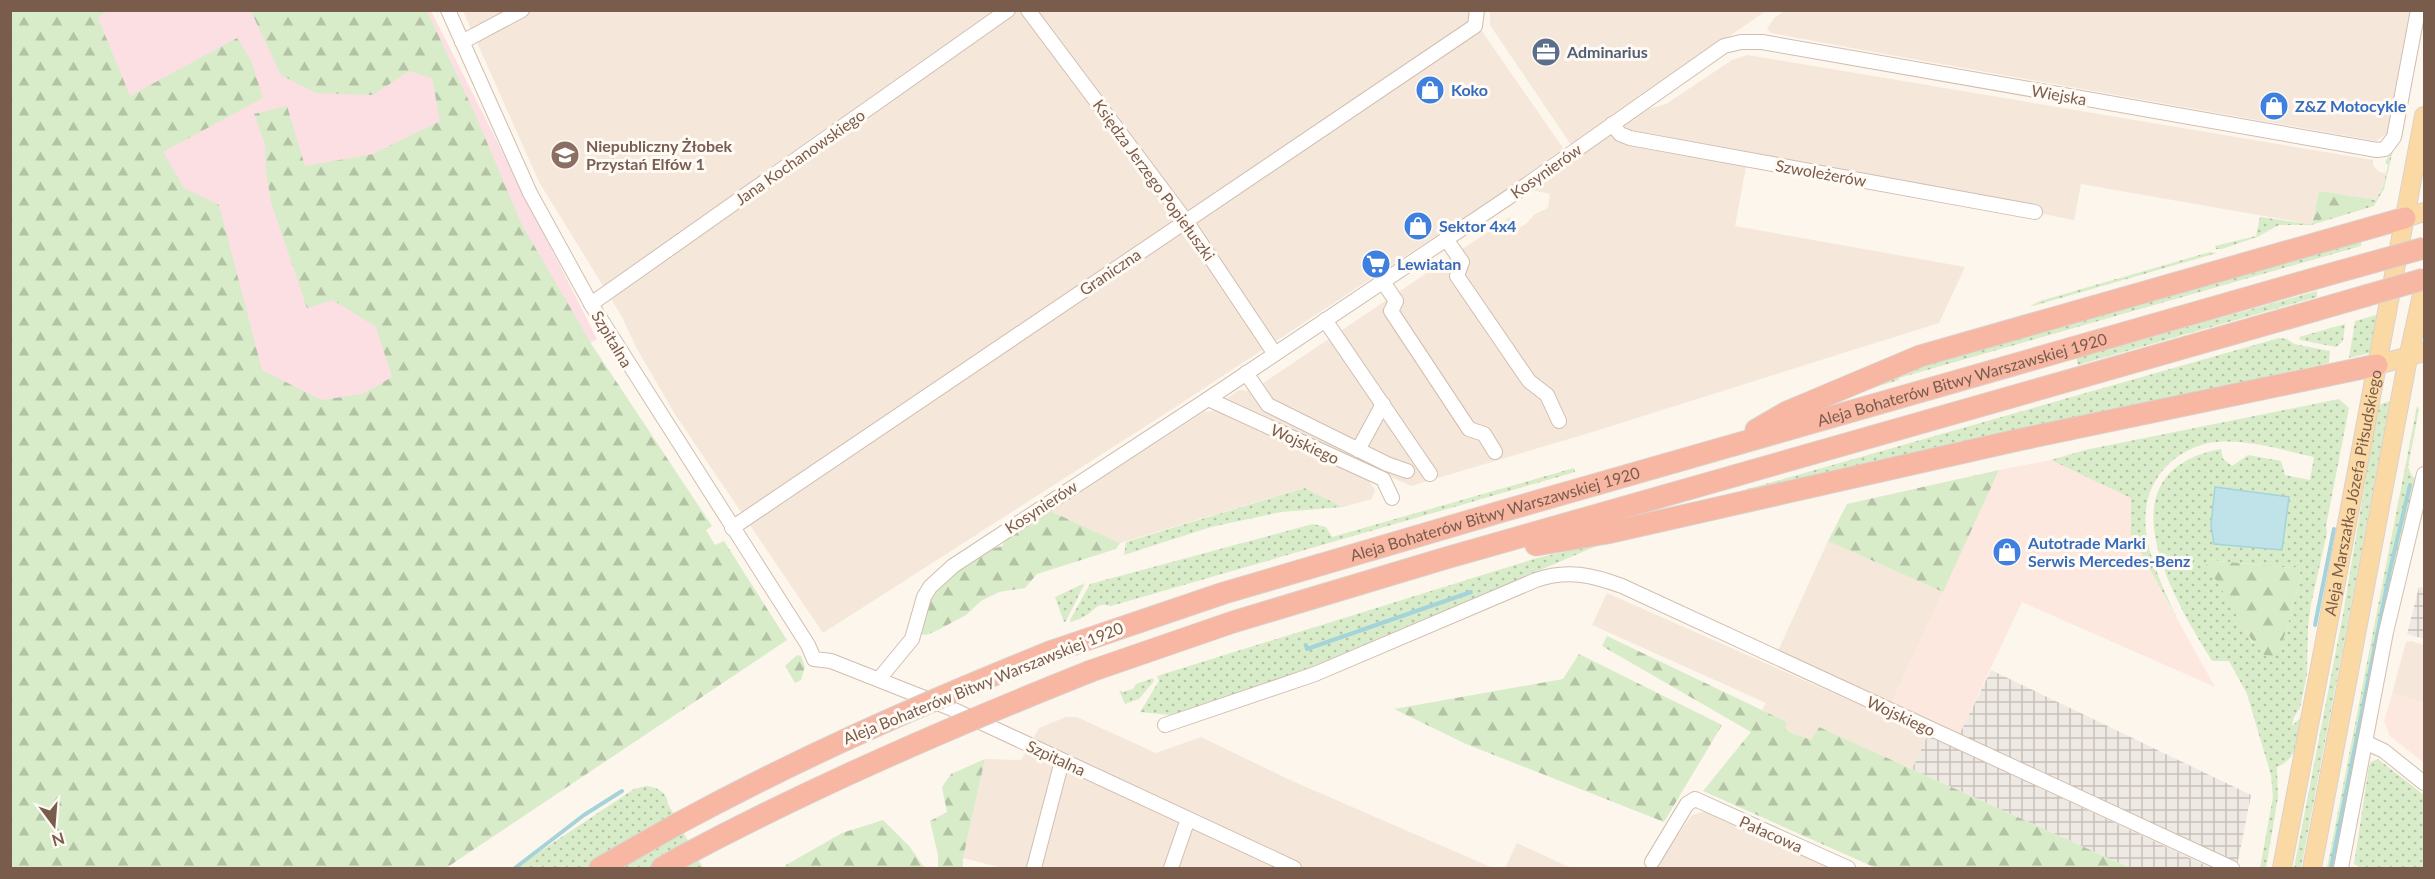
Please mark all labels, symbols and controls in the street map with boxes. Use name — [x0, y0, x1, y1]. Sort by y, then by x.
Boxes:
office icon: Adminarius — [1530, 36, 1562, 68]
place label: Adminarius — [1566, 42, 1648, 61]
shop icon: Koko — [1414, 74, 1446, 106]
place label: Koko — [1451, 80, 1488, 99]
street label: Wiejska — [2030, 80, 2088, 109]
shop icon: Z&Z Motocykle — [2258, 90, 2290, 122]
street label: Księdza Jerzego Popiełuszki — [1090, 95, 1219, 264]
place label: Z&Z Motocykle — [2295, 96, 2407, 115]
street label: Jana Kochanowskiego — [731, 105, 868, 209]
place label: Niepubliczny Żłobek Przystań Elfów 1 — [586, 136, 733, 173]
school or university icon: Niepubliczny Żłobek Przystań Elfów 1 — [549, 139, 581, 171]
street label: Kosynierów — [1507, 139, 1585, 202]
street label: Szwoleżerów — [1774, 155, 1868, 190]
shop icon: Sektor 4x4 — [1402, 210, 1434, 242]
place label: Sektor 4x4 — [1439, 216, 1516, 235]
street label: Graniczna — [1076, 244, 1144, 299]
supermarket icon: Lewiatan — [1360, 248, 1392, 280]
place label: Lewiatan — [1397, 254, 1461, 273]
street label: Szpitalna — [588, 307, 637, 371]
street label: Aleja Bohaterów Bitwy Warszawskiej 1920 — [1815, 329, 2109, 430]
street label: Aleja Marszałka Józefa Piłsudskiego — [2320, 368, 2385, 617]
street label: Wojskiego — [1268, 419, 1342, 468]
street label: Aleja Bohaterów Bitwy Warszawskiej 1920 — [1348, 462, 1642, 564]
street label: Kosynierów — [1001, 476, 1081, 537]
place label: Autotrade Marki Serwis Mercedes-Benz — [2027, 533, 2190, 570]
shop icon: Autotrade Marki Serwis Mercedes-Benz — [1991, 536, 2023, 568]
street label: Aleja Bohaterów Bitwy Warszawskiej 1920 — [840, 617, 1126, 748]
street label: Wojskiego — [1864, 691, 1938, 740]
street label: Szpitalna — [1024, 736, 1089, 779]
north arrow — [24, 795, 84, 855]
street label: Pałacowa — [1737, 811, 1806, 856]
text: N — [50, 829, 67, 851]

